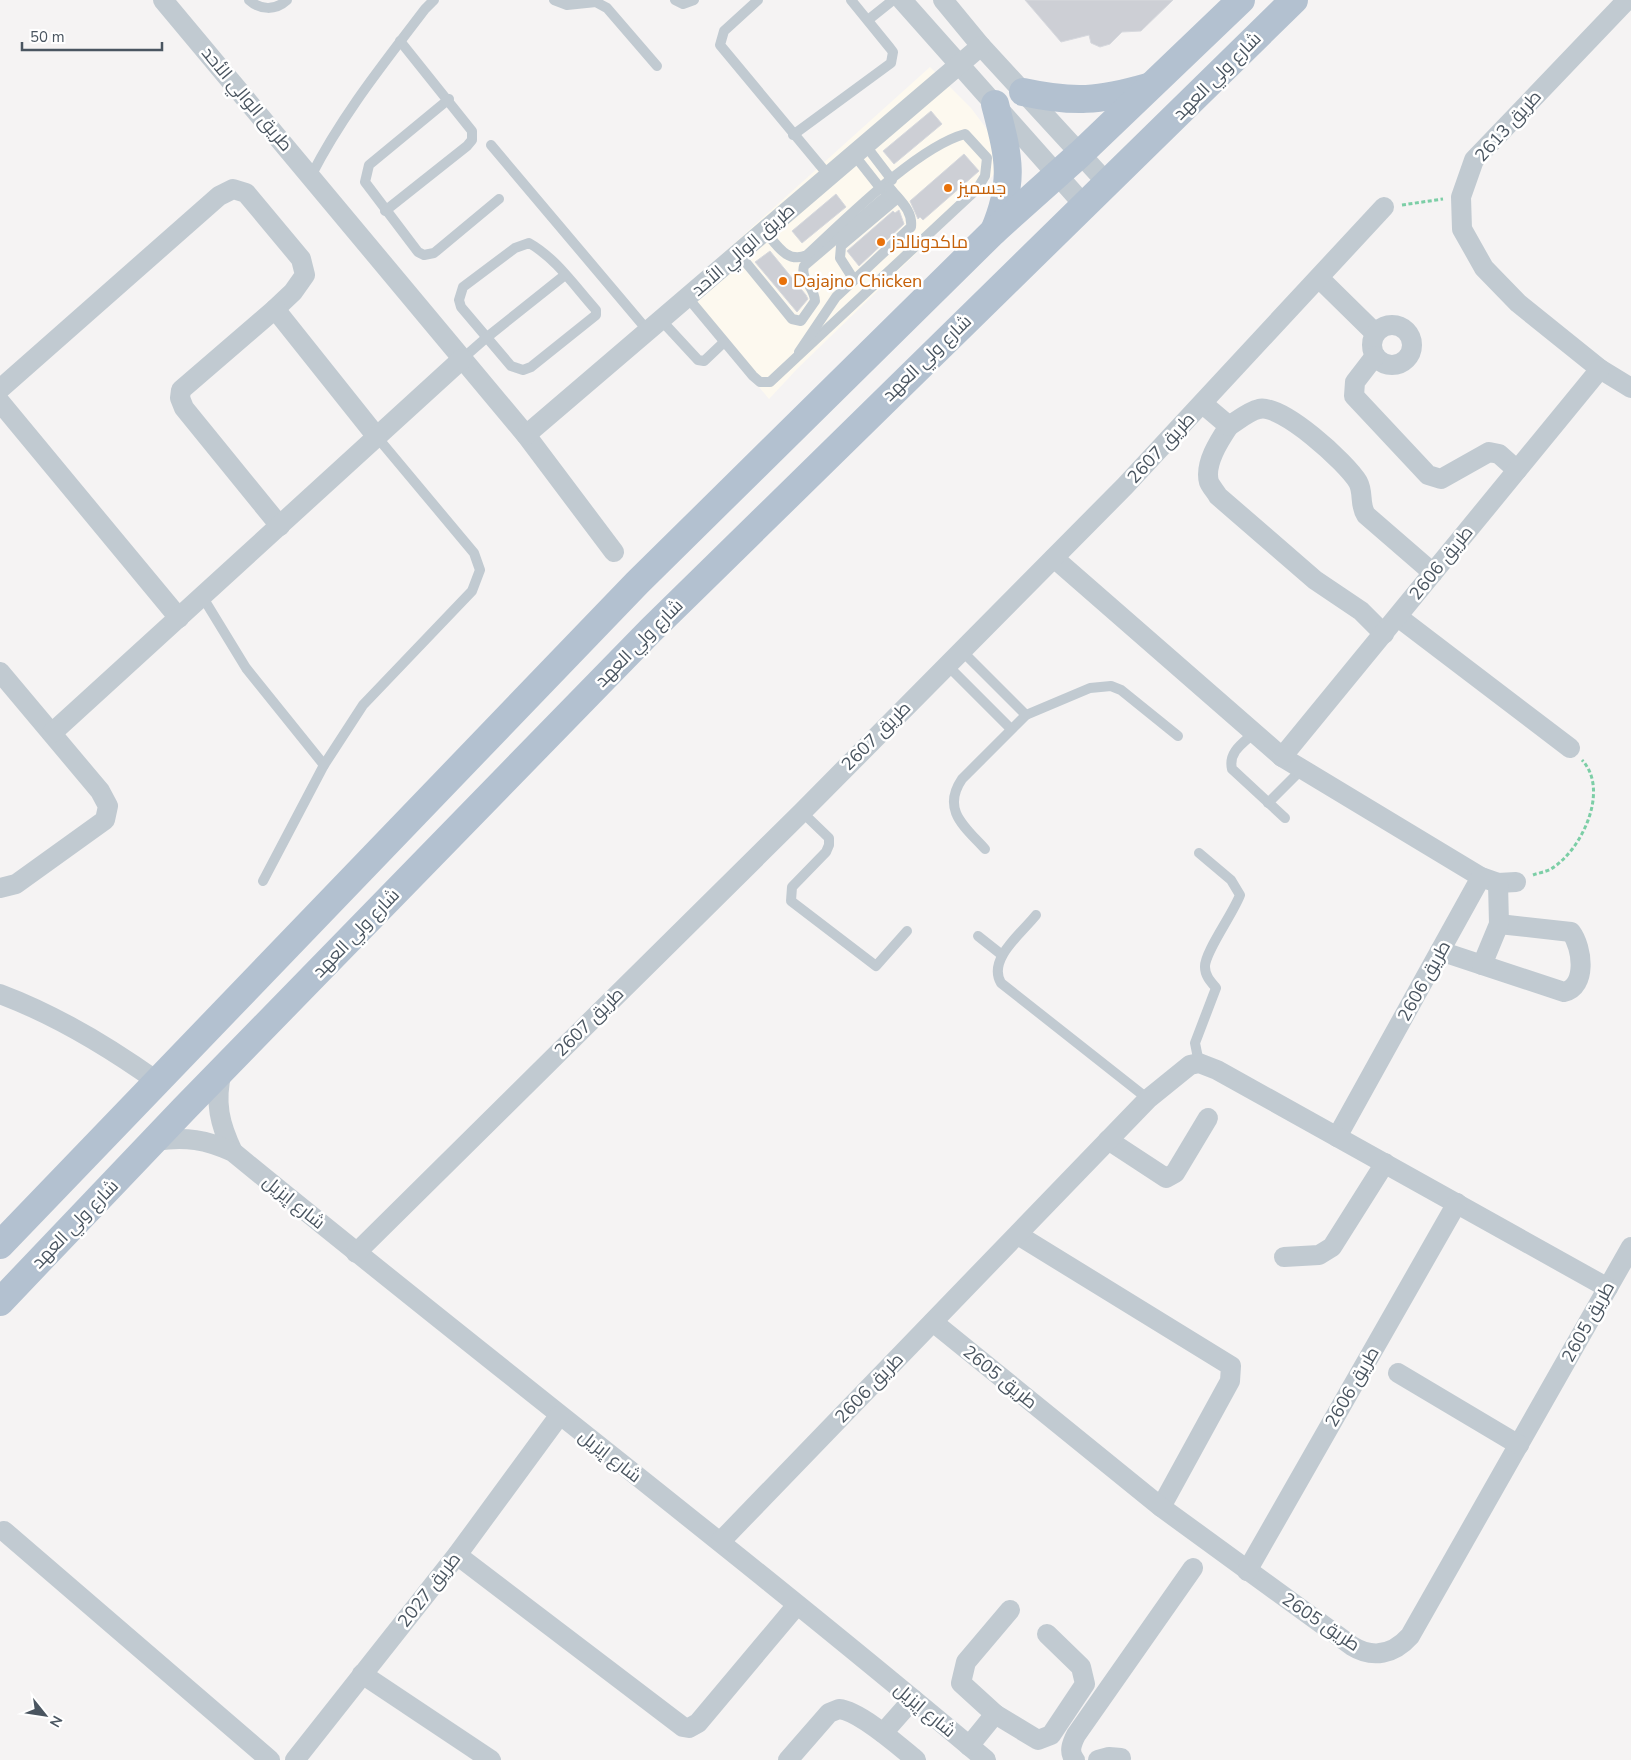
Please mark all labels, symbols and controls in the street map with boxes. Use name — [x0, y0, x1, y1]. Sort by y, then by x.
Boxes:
scale bar — [22, 20, 162, 52]
text: 50 m — [30, 27, 65, 47]
street label: شارع ولي العهد — [1168, 27, 1268, 127]
street label: طريق الوالي الأحد — [195, 42, 298, 158]
street label: طريق 2613 — [1469, 85, 1547, 167]
place label: جسميز — [957, 176, 1006, 200]
marker: جسميز — [942, 182, 954, 194]
street label: طريق الوالي الأحد — [686, 198, 801, 303]
place label: ماكدونالدز — [890, 230, 968, 254]
marker: ماكدونالدز — [875, 236, 887, 248]
place label: Dajajno Chicken — [793, 269, 922, 293]
marker: Dajajno Chicken — [777, 275, 789, 287]
street label: شارع ولي العهد — [877, 309, 978, 408]
street label: طريق 2607 — [1122, 407, 1200, 489]
street label: طريق 2606 — [1404, 521, 1478, 605]
street label: شارع ولي العهد — [590, 594, 690, 694]
street label: طريق 2607 — [836, 696, 916, 776]
street label: شارع ولي العهد — [307, 883, 406, 984]
street label: طريق 2606 — [1392, 936, 1456, 1026]
street label: طريق 2607 — [549, 982, 629, 1062]
street label: شارع إيزيل — [258, 1170, 330, 1234]
street label: شارع ولي العهد — [26, 1174, 125, 1275]
street label: طريق 2605 — [1556, 1277, 1620, 1367]
street label: طريق 2605 — [958, 1340, 1042, 1414]
street label: طريق 2606 — [1319, 1342, 1385, 1432]
street label: طريق 2606 — [829, 1348, 909, 1428]
street label: شارع إيزيل — [574, 1424, 646, 1488]
street label: طريق 2027 — [392, 1548, 466, 1632]
street label: طريق 2605 — [1277, 1587, 1365, 1657]
street label: شارع إيزيل — [889, 1677, 961, 1743]
north arrow — [20, 1690, 70, 1740]
text: N — [45, 1712, 67, 1731]

